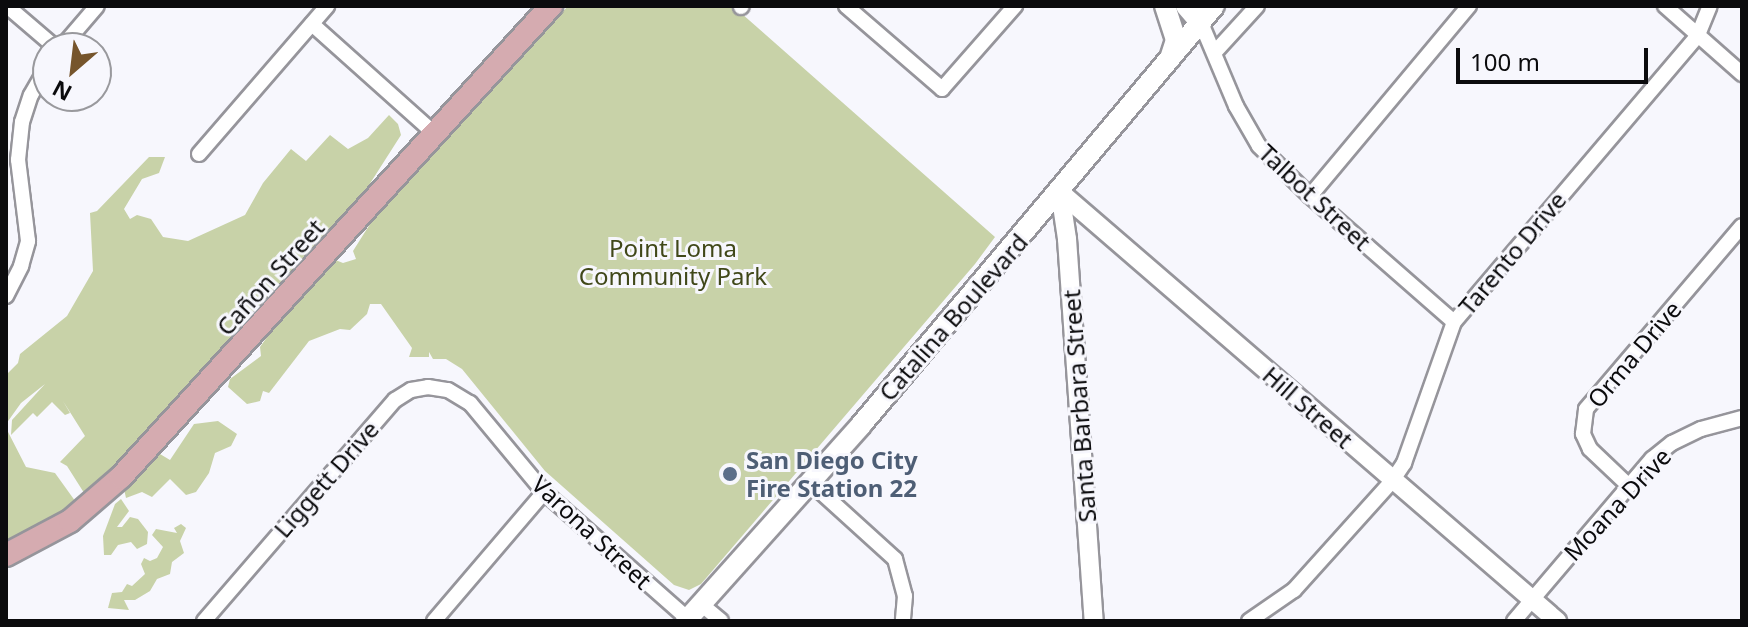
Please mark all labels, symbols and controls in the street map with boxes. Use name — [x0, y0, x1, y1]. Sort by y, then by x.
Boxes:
north arrow — [32, 32, 112, 112]
scale bar — [1460, 32, 1652, 82]
text: 100 m — [1470, 45, 1540, 78]
text: N — [47, 74, 77, 109]
street label: Talbot Street — [1253, 138, 1377, 256]
street label: Tarento Drive — [1452, 186, 1572, 320]
street label: Cañon Street — [210, 213, 330, 341]
street label: Catalina Boulevard — [873, 228, 1033, 406]
park label: Point Loma Community Park — [579, 234, 767, 290]
street label: Santa Barbara Street — [1057, 289, 1101, 523]
street label: Orma Drive — [1581, 295, 1687, 413]
street label: Hill Street — [1257, 360, 1359, 454]
street label: Liggett Drive — [268, 415, 384, 543]
street label: Moana Drive — [1557, 442, 1677, 566]
place label: San Diego City Fire Station 22 — [746, 446, 918, 502]
marker: San Diego City Fire Station 22 — [721, 465, 739, 483]
street label: Varona Street — [526, 469, 658, 595]

